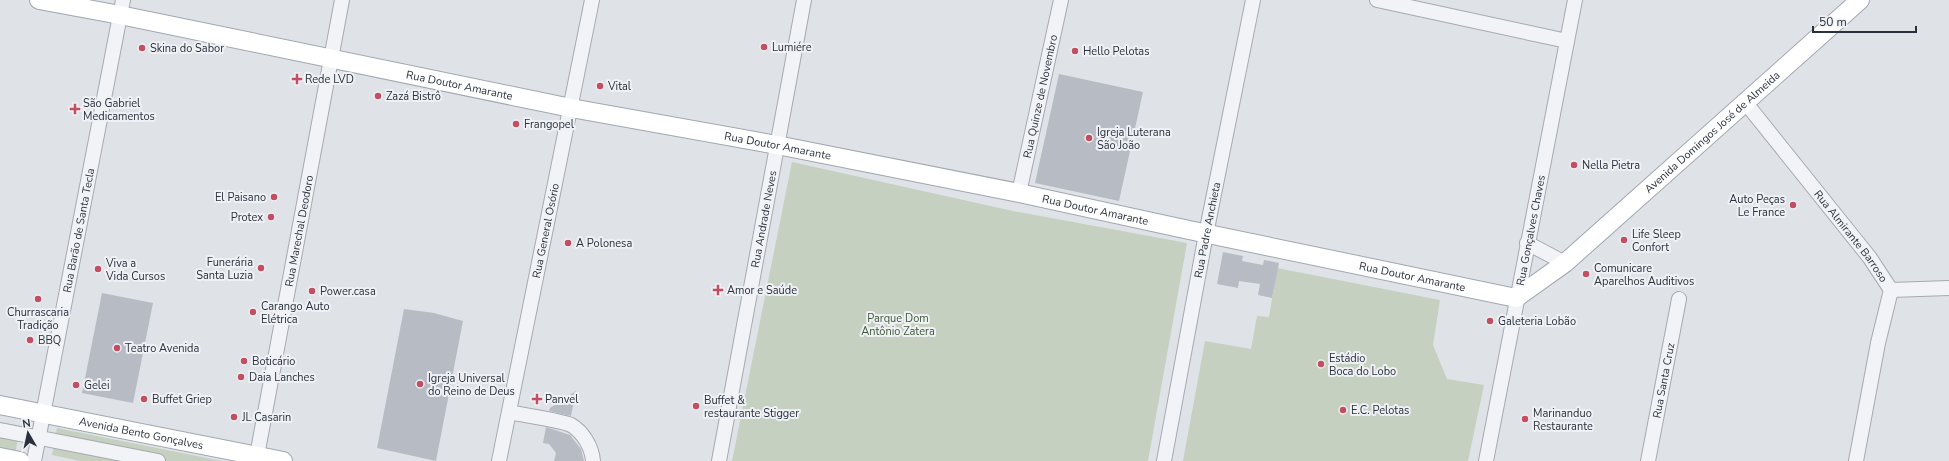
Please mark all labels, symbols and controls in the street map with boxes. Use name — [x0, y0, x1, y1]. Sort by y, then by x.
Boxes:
scale bar — [1813, 8, 1916, 34]
text: 50 m — [1819, 14, 1847, 30]
street label: Rua Quinze de Novembro — [1019, 33, 1061, 159]
place label: Lumiére — [772, 40, 812, 55]
place label: Skina do Sabor — [150, 41, 224, 56]
marker: Lumiére — [759, 42, 769, 52]
marker: Skina do Sabor — [137, 43, 147, 53]
place label: Hello Pelotas — [1083, 44, 1149, 59]
marker: Hello Pelotas — [1070, 46, 1080, 56]
street label: Rua Doutor Amarante — [405, 67, 514, 103]
street label: Avenida Domingos José de Almeida — [1641, 68, 1783, 196]
place label: Rede LVD — [305, 72, 354, 87]
marker: Rede LVD — [292, 74, 302, 84]
place label: Vital — [607, 79, 632, 94]
marker: Vital — [595, 81, 605, 91]
place label: Zazá Bistrô — [386, 89, 441, 104]
marker: Zazá Bistrô — [373, 91, 383, 101]
place label: São Gabriel Medicamentos — [83, 96, 155, 124]
marker: São Gabriel Medicamentos — [70, 104, 80, 114]
place label: Frangopel — [524, 117, 575, 132]
marker: Frangopel — [511, 119, 521, 129]
place label: Igreja Luterana São João — [1097, 125, 1171, 153]
street label: Rua Doutor Amarante — [723, 128, 833, 163]
marker: Igreja Luterana São João — [1084, 133, 1094, 143]
place label: Nella Pietra — [1582, 158, 1640, 173]
marker: Nella Pietra — [1569, 160, 1579, 170]
street label: Rua Barão de Santa Tecla — [59, 167, 98, 294]
street label: Rua Andrade Neves — [747, 169, 780, 269]
street label: Rua Marechal Deodoro — [281, 174, 317, 288]
street label: Rua Gonçalves Chaves — [1513, 174, 1549, 287]
street label: Rua Padre Anchieta — [1191, 181, 1224, 279]
street label: Rua General Osório — [529, 182, 562, 279]
street label: Rua Almirante Barroso — [1811, 187, 1891, 285]
place label: El Paisano — [215, 190, 266, 205]
street label: Rua Doutor Amarante — [1041, 191, 1150, 228]
marker: El Paisano — [269, 192, 279, 202]
place label: Auto Peças Le France — [1729, 192, 1785, 220]
marker: Auto Peças Le France — [1788, 200, 1798, 210]
place label: Protex — [231, 210, 263, 225]
marker: Protex — [266, 212, 276, 222]
place label: Life Sleep Confort — [1632, 227, 1681, 255]
marker: Life Sleep Confort — [1619, 235, 1629, 245]
place label: A Polonesa — [576, 236, 632, 251]
marker: A Polonesa — [563, 238, 573, 248]
place label: Funerária Santa Luzia — [196, 255, 253, 283]
place label: Viva a Vida Cursos — [105, 256, 165, 284]
street label: Rua Doutor Amarante — [1358, 258, 1467, 295]
place label: Comunicare Aparelhos Auditivos — [1594, 261, 1694, 289]
marker: Funerária Santa Luzia — [256, 263, 266, 273]
marker: Viva a Vida Cursos — [93, 264, 103, 274]
marker: Comunicare Aparelhos Auditivos — [1581, 269, 1591, 279]
place label: Amor e Saúde — [727, 283, 797, 298]
place label: Power.casa — [320, 284, 376, 299]
marker: Amor e Saúde — [712, 284, 724, 296]
marker: Power.casa — [307, 286, 317, 296]
marker: Churrascaria Tradição — [33, 294, 43, 304]
place label: Carango Auto Elétrica — [261, 299, 330, 327]
place label: Churrascaria Tradição — [7, 305, 69, 333]
marker: Carango Auto Elétrica — [248, 307, 258, 317]
park label: Parque Dom Antônio Zatera — [861, 311, 935, 339]
place label: Galeteria Lobão — [1498, 314, 1576, 329]
marker: Galeteria Lobão — [1485, 316, 1495, 326]
place label: BBQ — [38, 333, 61, 348]
marker: BBQ — [25, 335, 35, 345]
place label: Teatro Avenida — [125, 341, 200, 356]
street label: Rua Santa Cruz — [1649, 342, 1678, 419]
marker: Teatro Avenida — [112, 343, 122, 353]
place label: Estádio Boca do Lobo — [1329, 351, 1396, 379]
place label: Boticário — [252, 354, 295, 369]
marker: Boticário — [239, 356, 249, 366]
marker: Estádio Boca do Lobo — [1316, 359, 1326, 369]
place label: Daia Lanches — [249, 370, 315, 385]
place label: Igreja Universal do Reino de Deus — [428, 371, 515, 399]
marker: Daia Lanches — [236, 372, 246, 382]
place label: Gelei — [84, 378, 109, 393]
marker: Igreja Universal do Reino de Deus — [415, 379, 425, 389]
marker: Gelei — [71, 380, 81, 390]
place label: Buffet Griep — [152, 392, 212, 407]
place label: Panvel — [545, 392, 579, 407]
place label: Buffet & restaurante Stigger — [704, 393, 799, 421]
marker: Buffet Griep — [139, 394, 149, 404]
marker: Panvel — [532, 394, 542, 404]
marker: Buffet & restaurante Stigger — [691, 401, 701, 411]
place label: E.C. Pelotas — [1351, 403, 1409, 418]
marker: E.C. Pelotas — [1338, 405, 1348, 415]
place label: Marinanduo Restaurante — [1533, 406, 1593, 434]
place label: JL Casarin — [241, 410, 291, 425]
marker: JL Casarin — [229, 412, 239, 422]
north arrow — [8, 413, 48, 453]
street label: Avenida Bento Gonçalves — [78, 413, 205, 453]
marker: Marinanduo Restaurante — [1520, 414, 1530, 424]
text: N — [21, 416, 32, 432]

